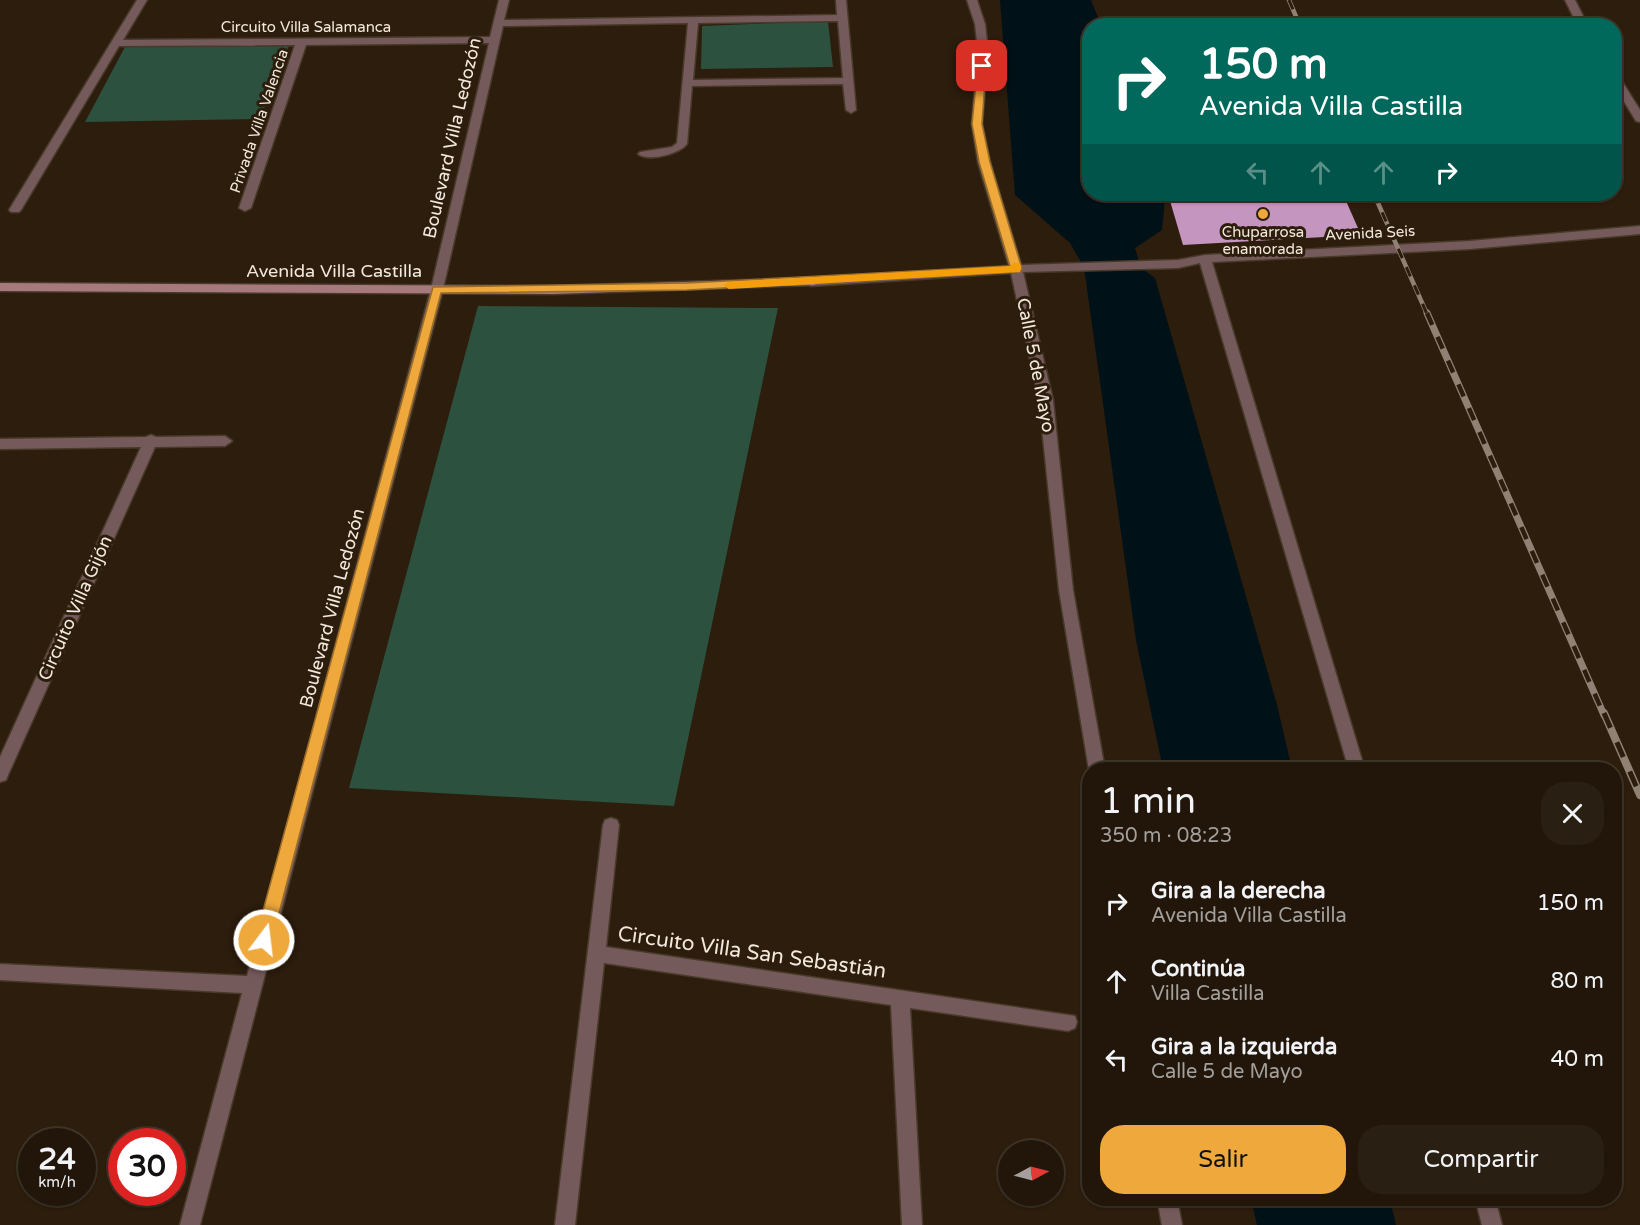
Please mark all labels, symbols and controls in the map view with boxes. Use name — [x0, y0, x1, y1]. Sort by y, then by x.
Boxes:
street label: Circuito Villa Salamanca — [221, 18, 391, 36]
street label: Boulevard Villa Ledozón — [418, 35, 486, 241]
text: 150 m — [1199, 39, 1328, 90]
pin — [956, 40, 1007, 91]
icon: right — [1100, 42, 1178, 120]
street label: Privada Villa Valencia — [226, 47, 292, 195]
icon: arrive — [965, 49, 998, 82]
text: Avenida Villa Castilla — [1199, 90, 1463, 123]
icon: left — [1241, 156, 1274, 189]
icon: ahead — [1304, 156, 1337, 189]
icon: ahead — [1367, 156, 1400, 189]
icon: right — [1430, 156, 1463, 189]
marker: Chuparrosa enamorada — [1256, 207, 1270, 221]
street label: Avenida Seis — [1324, 222, 1416, 244]
place label: Chuparrosa enamorada — [1222, 223, 1304, 258]
street label: Avenida Villa Castilla — [246, 260, 422, 282]
street label: Calle 5 de Mayo — [1012, 296, 1060, 434]
street label: Boulevard Villa Ledozón — [295, 506, 369, 710]
street label: Circuito Villa Gijón — [33, 532, 117, 684]
text: 1 min — [1100, 780, 1196, 823]
button: close — [1541, 782, 1604, 845]
text: 350 m · 08:23 — [1100, 824, 1232, 848]
text: Gira a la derecha — [1151, 878, 1326, 904]
icon: right — [1100, 887, 1133, 920]
text: 150 m — [1537, 890, 1604, 916]
text: Avenida Villa Castilla — [1151, 904, 1347, 928]
position arrow — [232, 908, 296, 972]
street label: Circuito Villa San Sebastián — [616, 921, 888, 984]
text: Continúa — [1151, 956, 1245, 982]
icon: ahead — [1100, 965, 1133, 998]
text: 80 m — [1550, 968, 1604, 994]
text: Villa Castilla — [1151, 982, 1265, 1006]
text: Gira a la izquierda — [1151, 1034, 1337, 1060]
icon: left — [1100, 1043, 1133, 1076]
text: 40 m — [1550, 1046, 1604, 1072]
text: Calle 5 de Mayo — [1151, 1060, 1303, 1084]
button: Salir — [1100, 1125, 1346, 1194]
button: Compartir — [1358, 1125, 1604, 1194]
speed limit sign: 30 — [108, 1128, 186, 1206]
north arrow — [998, 1140, 1064, 1206]
map controls — [998, 1140, 1064, 1206]
text: 24 — [38, 1141, 76, 1178]
text: km/h — [38, 1173, 76, 1191]

